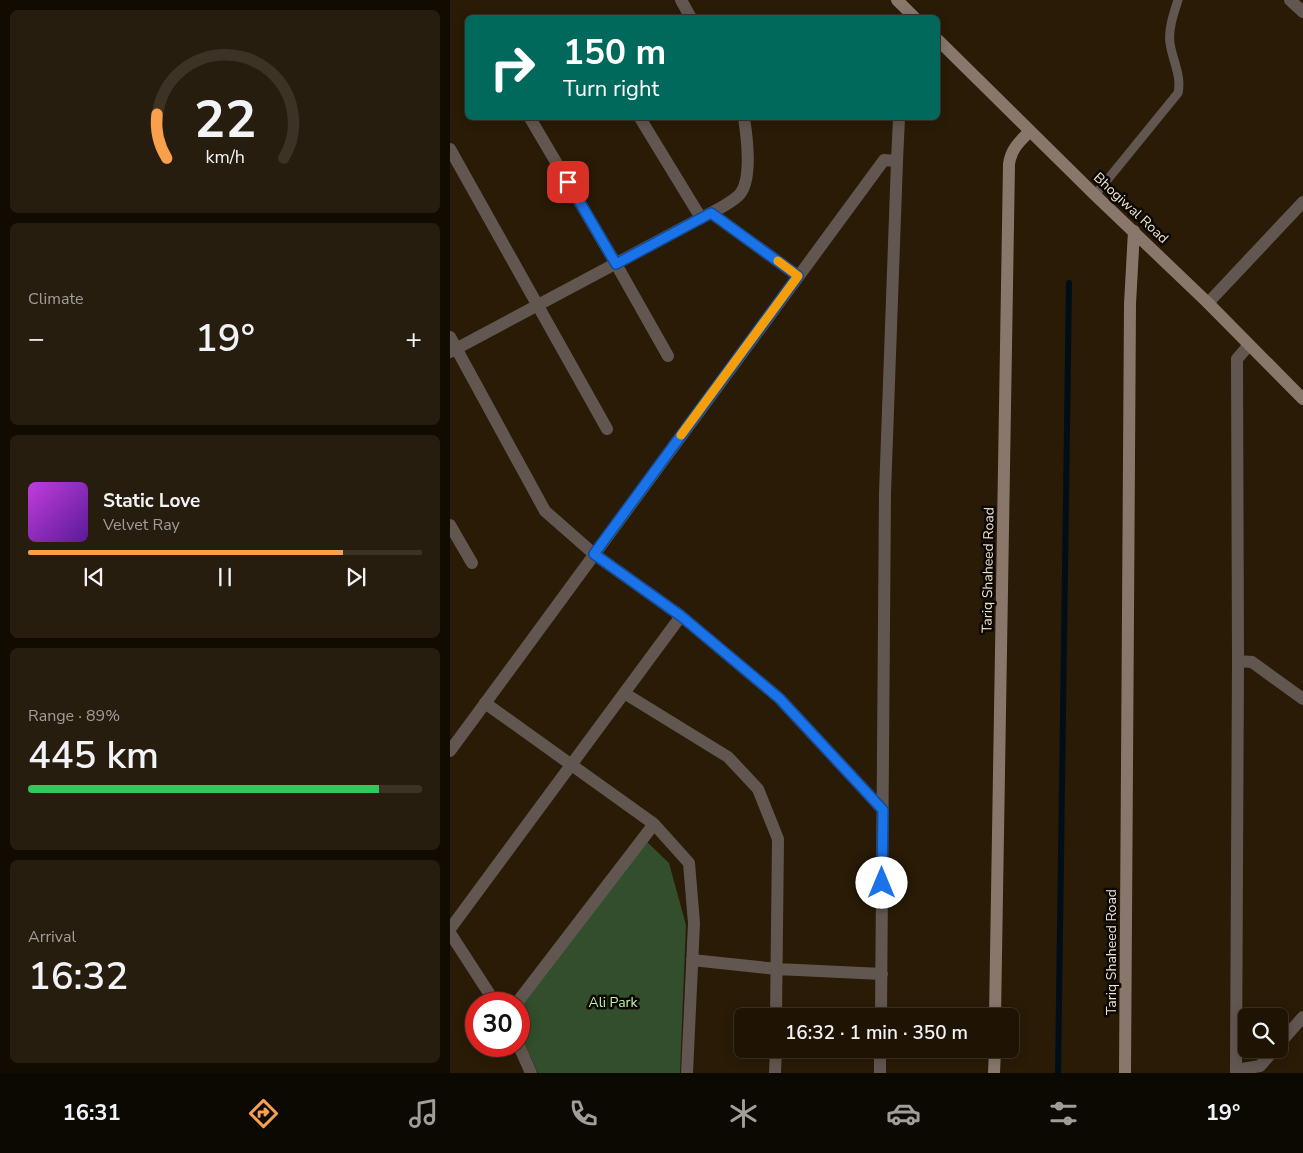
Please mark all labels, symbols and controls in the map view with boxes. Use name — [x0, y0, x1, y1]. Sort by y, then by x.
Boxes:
text: 150 m — [563, 29, 666, 76]
icon: right — [480, 35, 545, 100]
text: Turn right — [563, 74, 659, 104]
text: 22 — [194, 84, 256, 155]
text: km/h — [205, 145, 245, 169]
pin — [547, 161, 589, 203]
icon: arrive — [554, 168, 582, 196]
street label: Bhogiwal Road — [1089, 168, 1173, 248]
text: Climate — [28, 288, 83, 310]
text: 19° — [195, 313, 255, 364]
text: − — [28, 320, 45, 358]
text: + — [405, 320, 422, 358]
text: Static Love — [103, 488, 200, 514]
street label: Tariq Shaheed Road — [977, 507, 999, 633]
text: Velvet Ray — [103, 514, 180, 536]
icon: previous — [80, 563, 108, 591]
icon: pause — [211, 563, 239, 591]
icon: next — [342, 563, 370, 591]
text: Range · 89% — [28, 705, 120, 727]
text: 445 km — [28, 730, 159, 781]
position arrow — [855, 856, 907, 908]
street label: Tariq Shaheed Road — [1102, 889, 1121, 1015]
text: Arrival — [28, 926, 76, 948]
text: 16:32 — [28, 951, 128, 1002]
speed limit sign: 30 — [465, 992, 530, 1057]
park label: Ali Park — [588, 993, 639, 1012]
map controls — [1238, 1008, 1288, 1058]
button: search — [1238, 1008, 1288, 1058]
text: 16:32 · 1 min · 350 m — [785, 1020, 968, 1046]
icon: directions — [246, 1096, 281, 1131]
icon: music — [406, 1096, 441, 1131]
icon: phone — [566, 1096, 601, 1131]
icon: climate — [726, 1096, 761, 1131]
icon: car — [886, 1096, 921, 1131]
icon: filters — [1046, 1096, 1081, 1131]
text: 16:31 — [62, 1098, 121, 1128]
text: 19° — [1206, 1098, 1240, 1128]

